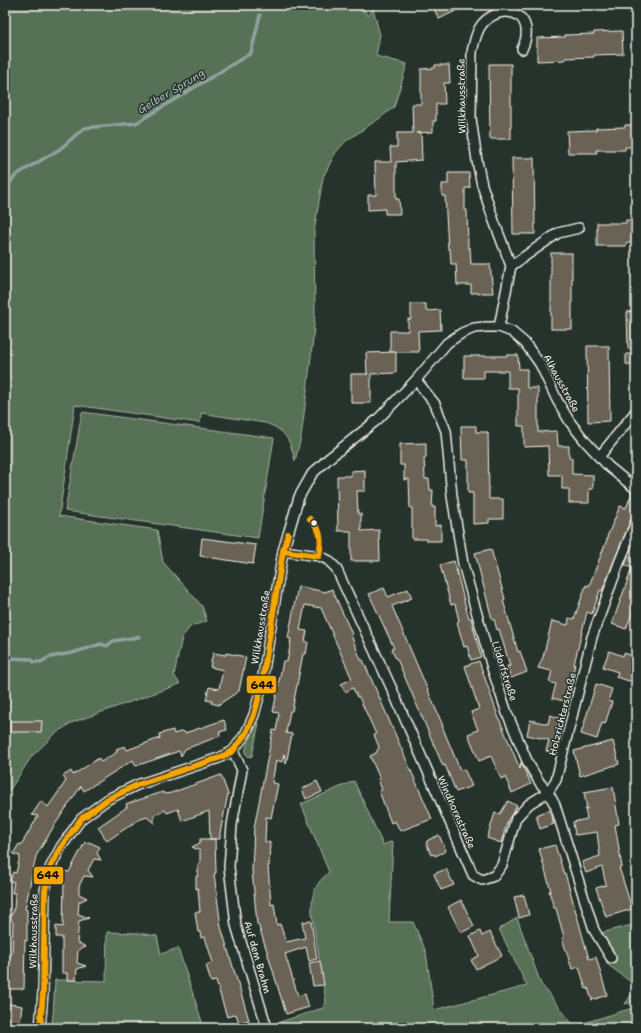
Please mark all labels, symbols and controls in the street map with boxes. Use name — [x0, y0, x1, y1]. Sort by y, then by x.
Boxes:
street label: Wilkhausstraße — [454, 58, 469, 134]
water label: Gelber Sprung — [135, 65, 208, 117]
street label: Alhausstraße — [540, 352, 583, 415]
unlabelled marker — [309, 518, 319, 528]
street label: Wilkhausstraße — [248, 589, 273, 665]
street label: Lüdorfstraße — [489, 640, 520, 703]
street label: Holzrichterstraße — [546, 671, 579, 757]
line badge: 644 — [246, 675, 277, 694]
text: 644 — [250, 678, 274, 693]
street label: Windhornstraße — [435, 774, 479, 851]
line badge: 644 — [33, 866, 64, 885]
text: 644 — [36, 868, 60, 883]
street label: Wilkhausstraße — [26, 893, 41, 969]
street label: Auf dem Brahm — [241, 919, 274, 995]

